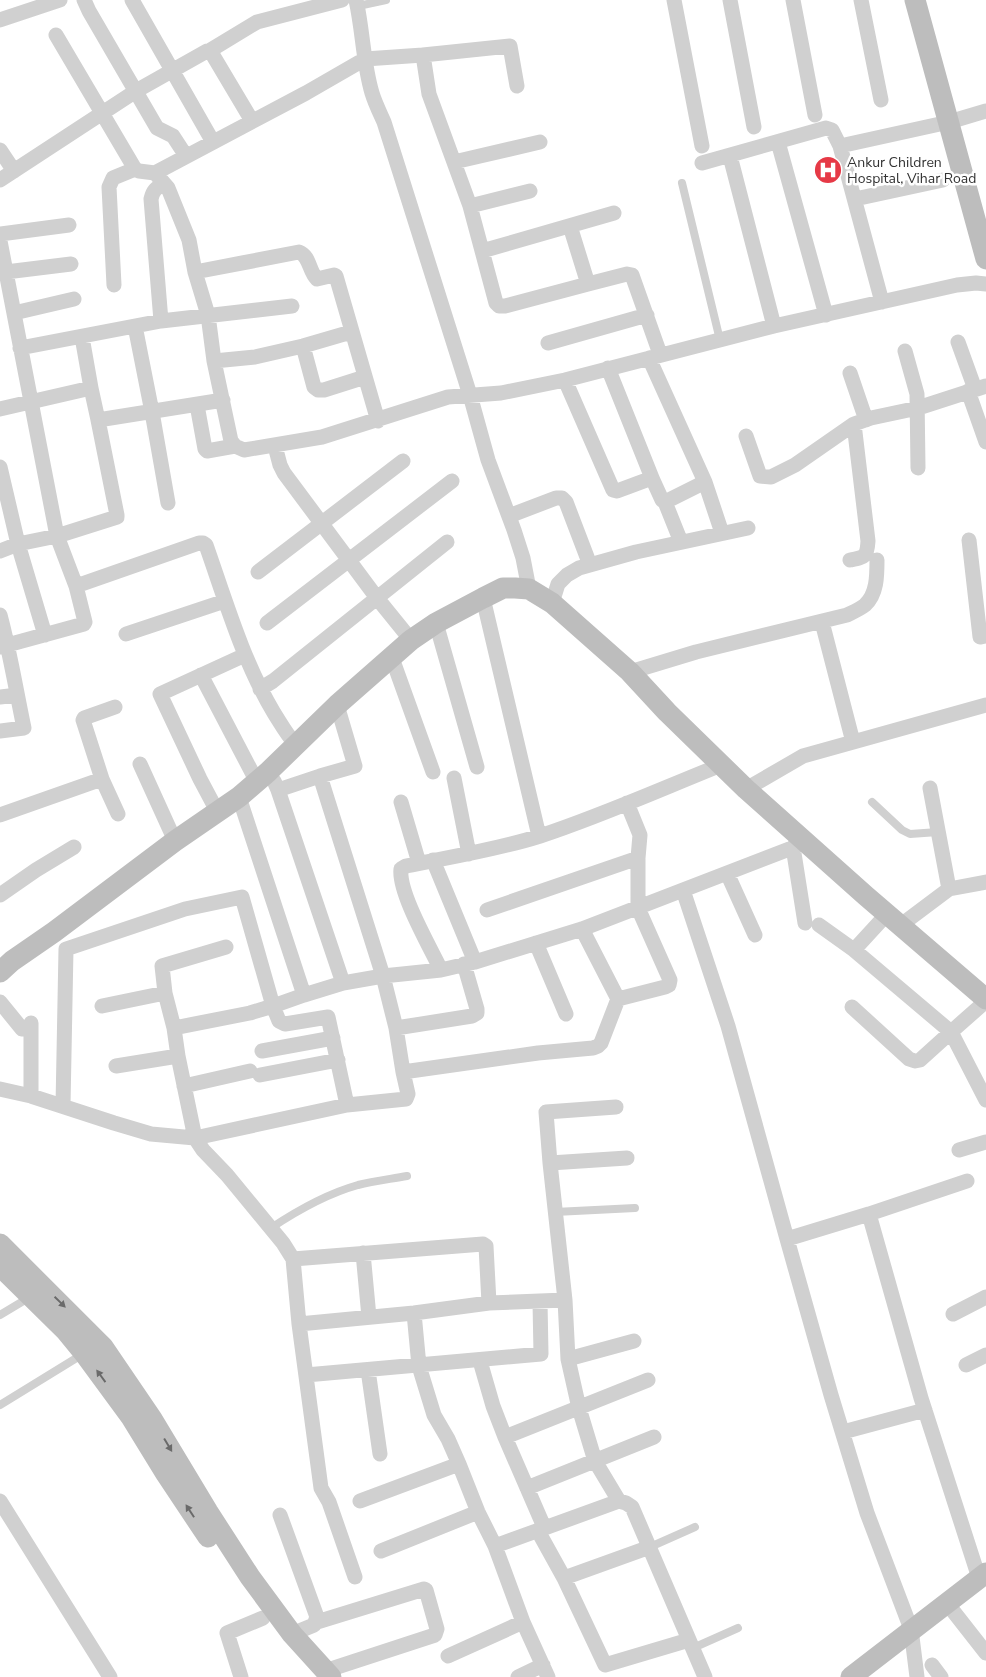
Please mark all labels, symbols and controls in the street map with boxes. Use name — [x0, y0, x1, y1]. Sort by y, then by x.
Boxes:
place label: Ankur Children Hospital, Vihar Road — [847, 153, 976, 188]
hospital icon: Ankur Children Hospital, Vihar Road — [813, 155, 843, 185]
one-way arrow — [54, 1296, 66, 1308]
one-way arrow — [96, 1369, 106, 1383]
one-way arrow — [164, 1439, 173, 1452]
one-way arrow — [186, 1505, 195, 1518]

